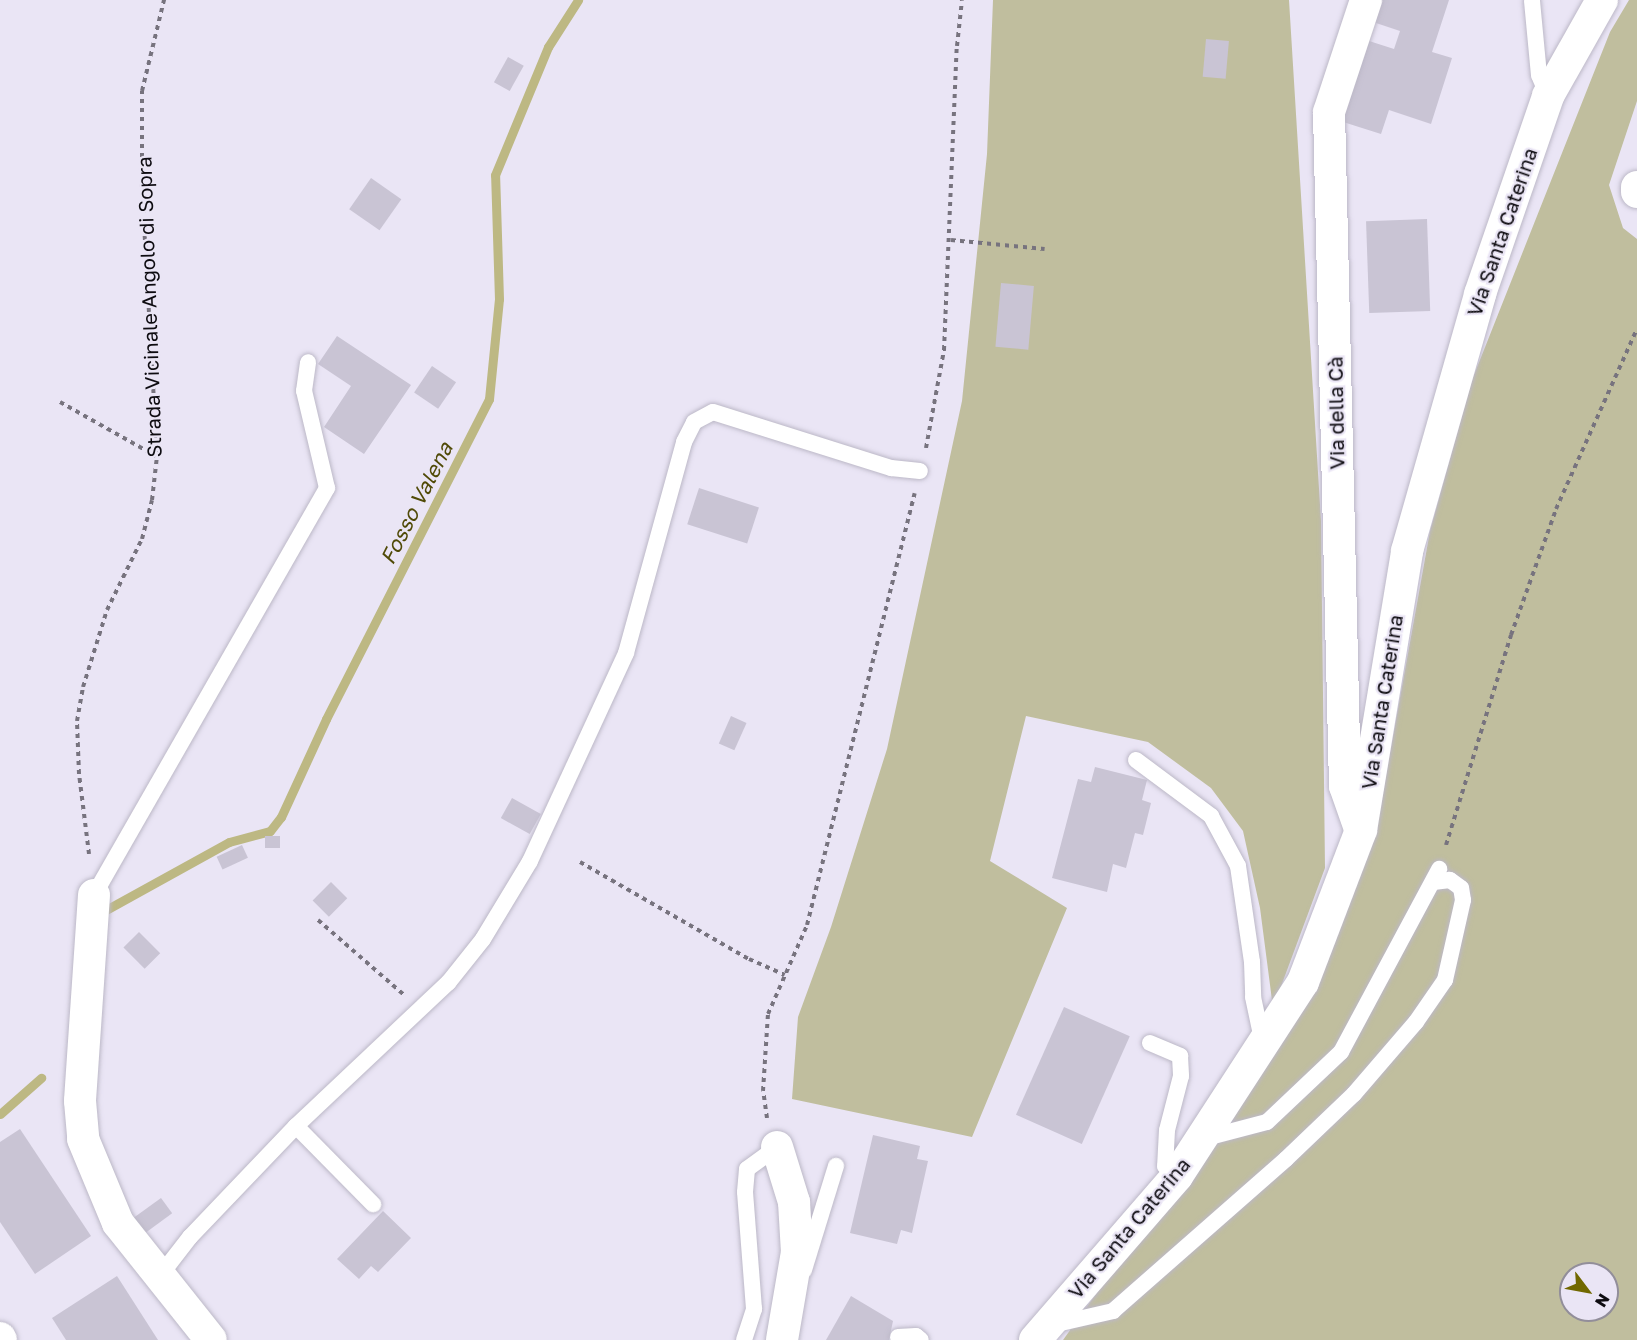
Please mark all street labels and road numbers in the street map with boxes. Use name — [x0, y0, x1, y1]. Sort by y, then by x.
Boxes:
street label: Via Santa Caterina — [1462, 145, 1542, 319]
street label: Strada Vicinale Angolo di Sopra — [132, 156, 166, 458]
street label: Via della Cà — [1323, 356, 1349, 470]
street label: Via Santa Caterina — [1356, 613, 1408, 791]
street label: Via Santa Caterina — [1063, 1153, 1195, 1303]

